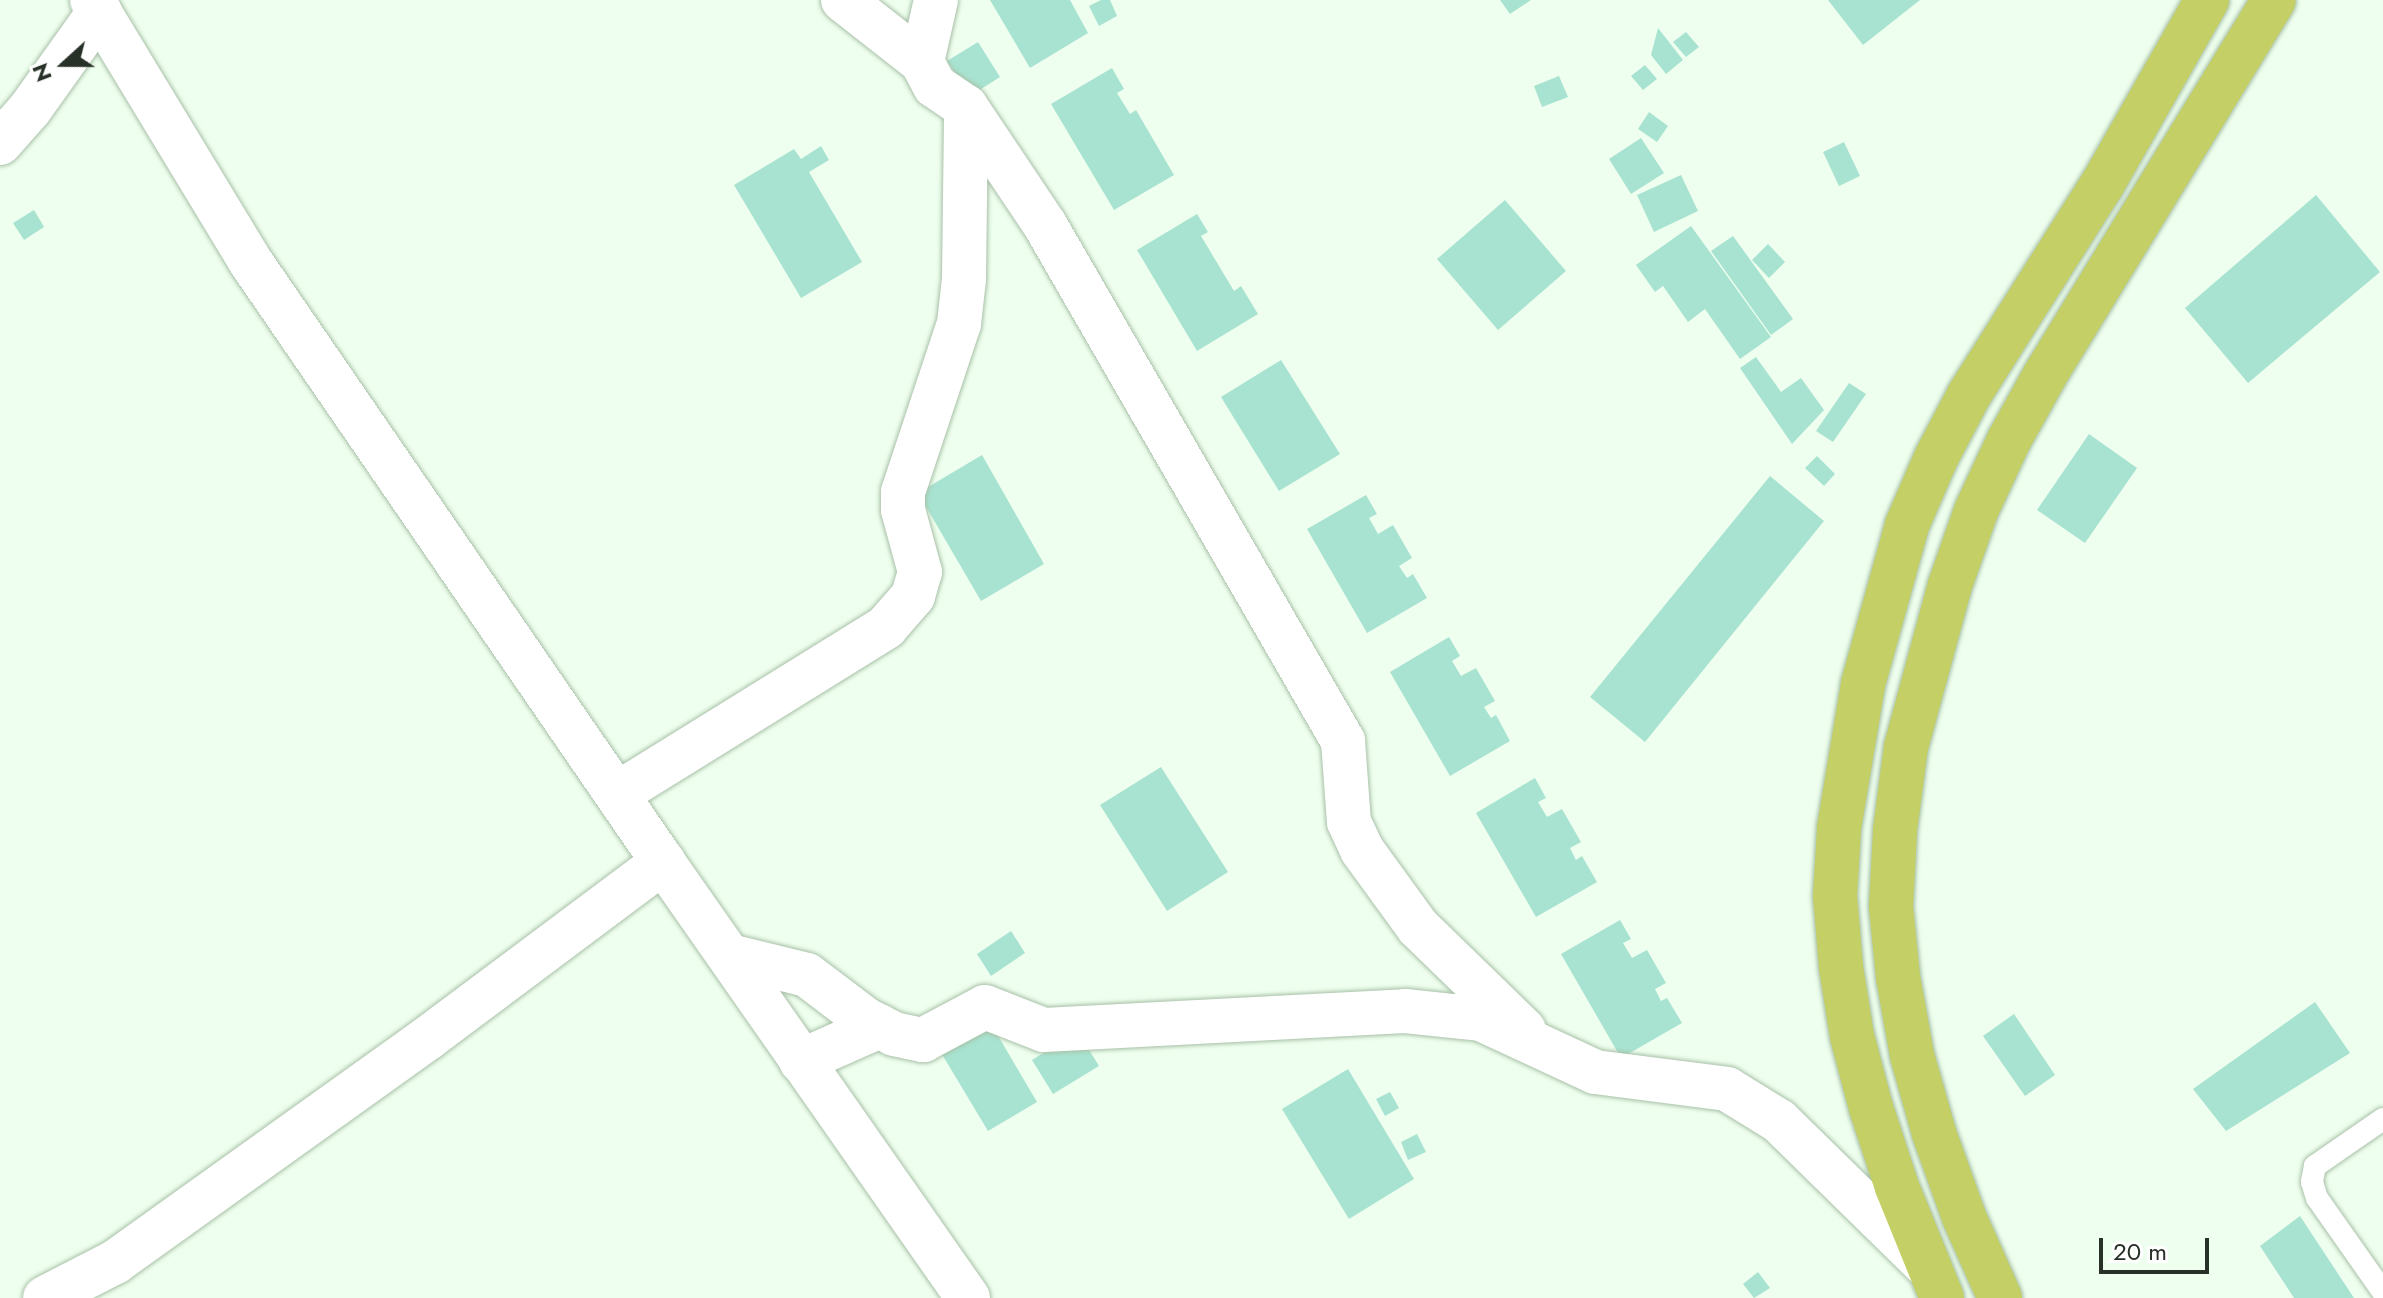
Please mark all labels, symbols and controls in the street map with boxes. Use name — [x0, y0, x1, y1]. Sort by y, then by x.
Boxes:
north arrow — [24, 24, 104, 104]
text: N — [24, 59, 60, 86]
scale bar — [2103, 1222, 2213, 1272]
text: 20 m — [2113, 1234, 2167, 1269]

